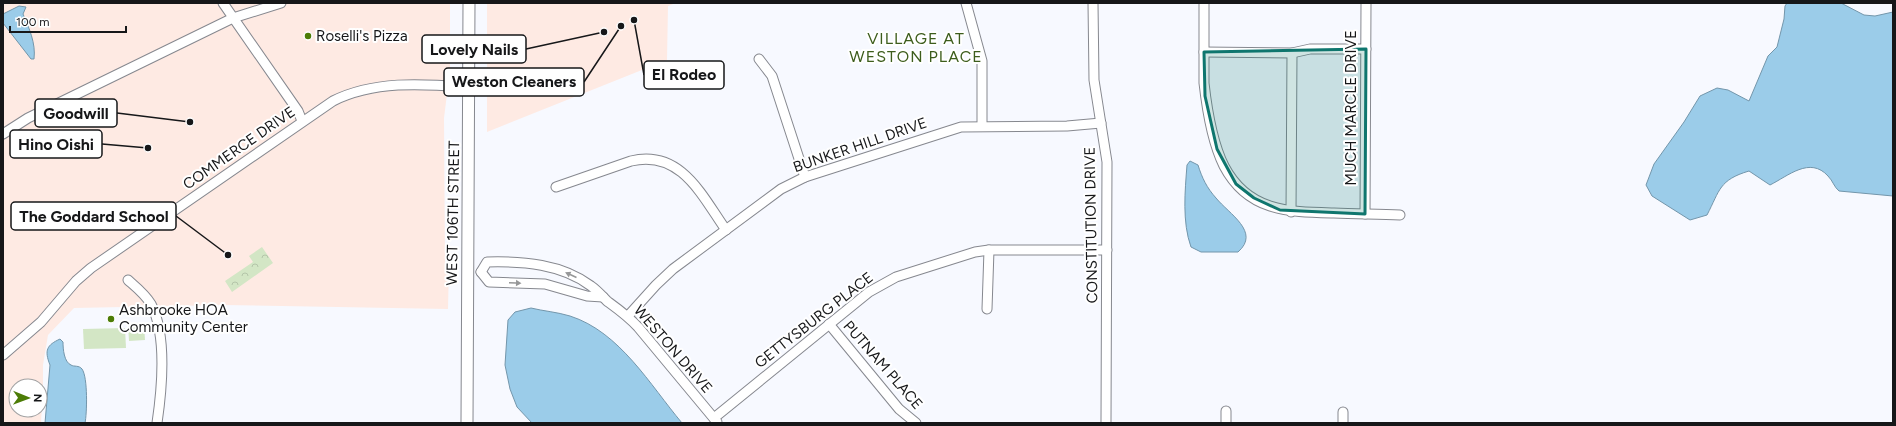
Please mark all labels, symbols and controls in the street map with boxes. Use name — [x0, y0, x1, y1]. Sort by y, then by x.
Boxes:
scale bar — [10, 8, 126, 34]
text: 100 m — [16, 15, 50, 29]
place label: Roselli's Pizza — [316, 27, 408, 45]
district label: VILLAGE AT WESTON PLACE — [849, 29, 983, 66]
street label: MUCH MARCLE DRIVE — [1342, 30, 1360, 186]
marker: Roselli's Pizza — [303, 31, 313, 41]
callout: Lovely Nails — [422, 35, 526, 63]
text: Lovely Nails — [430, 40, 519, 59]
callout: El Rodeo — [644, 61, 724, 89]
text: El Rodeo — [652, 65, 716, 84]
callout: Weston Cleaners — [444, 68, 584, 96]
text: Weston Cleaners — [452, 72, 577, 91]
callout: Goodwill — [35, 99, 117, 127]
street label: COMMERCE DRIVE — [180, 103, 298, 193]
text: Goodwill — [43, 104, 109, 123]
street label: BUNKER HILL DRIVE — [791, 114, 929, 176]
callout: Hino Oishi — [10, 130, 102, 158]
text: Hino Oishi — [18, 135, 94, 154]
street label: WEST 106TH STREET — [443, 140, 463, 286]
street label: CONSTITUTION DRIVE — [1081, 146, 1101, 304]
callout: The Goddard School — [11, 202, 176, 230]
text: The Goddard School — [19, 207, 169, 226]
street label: GETTYSBURG PLACE — [751, 268, 877, 372]
one-way arrow — [565, 272, 576, 278]
one-way arrow — [509, 280, 522, 286]
place label: Ashbrooke HOA Community Center — [119, 301, 248, 336]
street label: WESTON DRIVE — [630, 301, 716, 397]
marker: Ashbrooke HOA Community Center — [106, 314, 116, 324]
street label: PUTNAM PLACE — [840, 317, 926, 413]
north arrow — [8, 378, 48, 418]
text: N — [31, 394, 44, 403]

